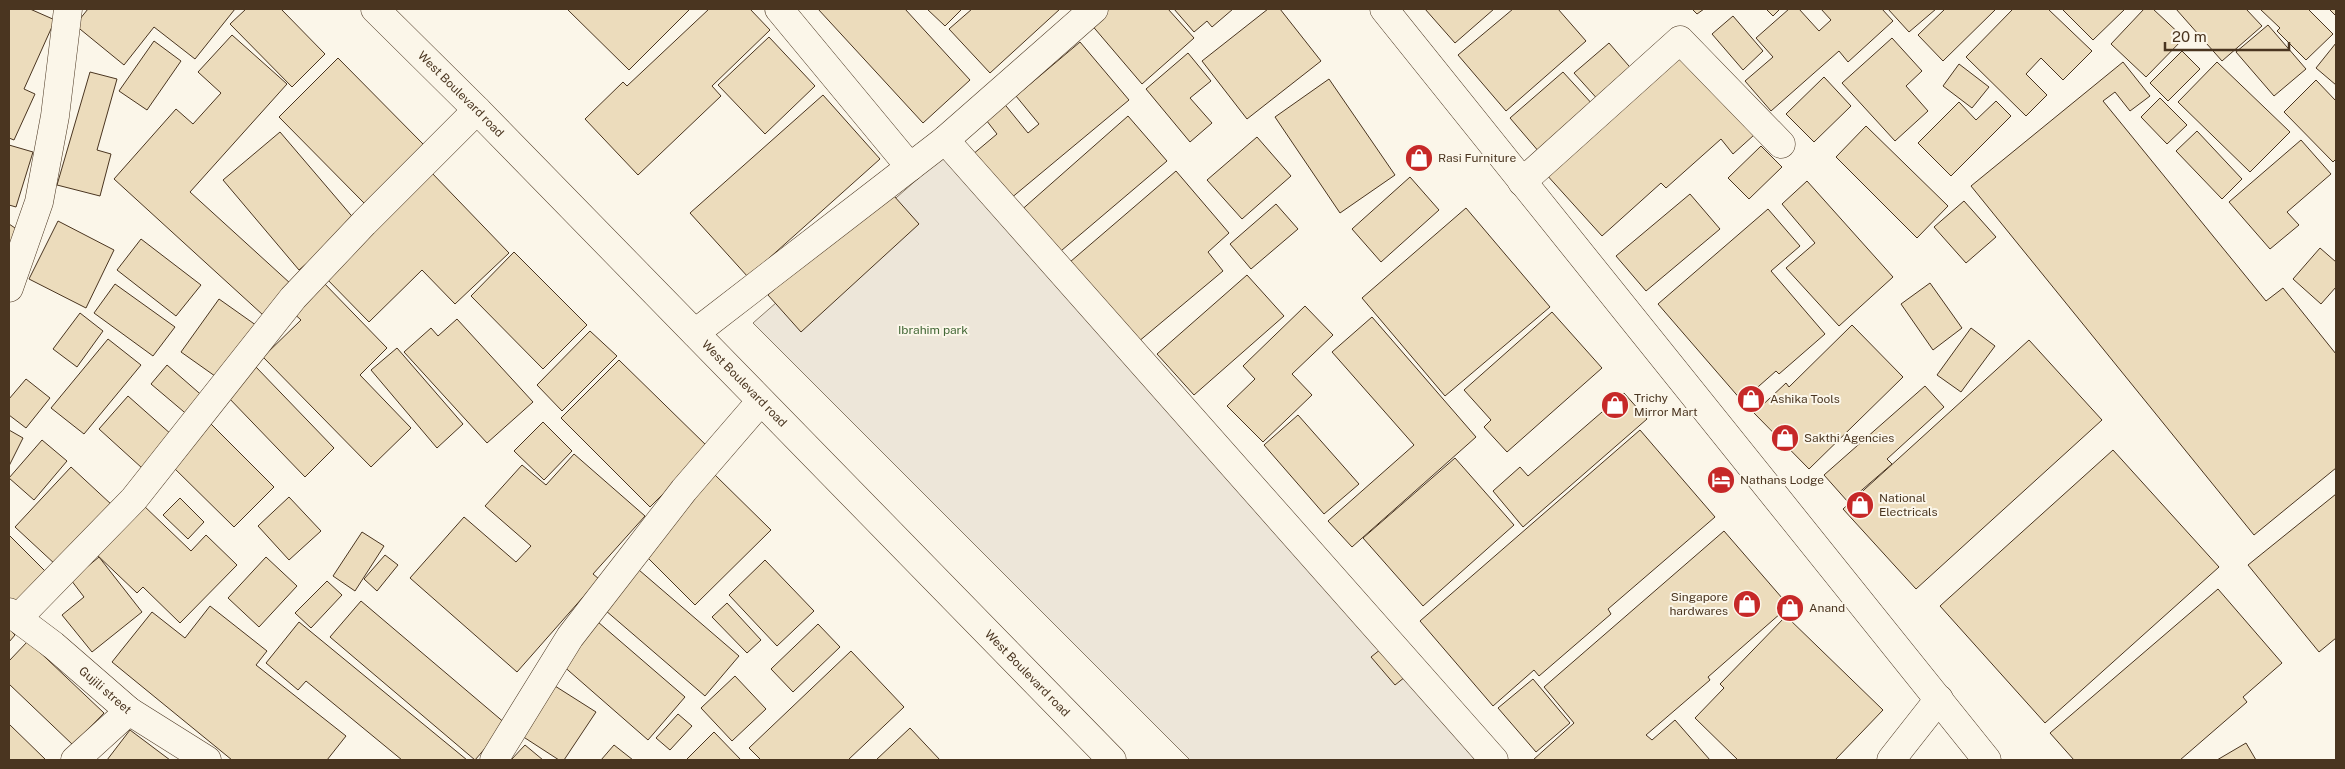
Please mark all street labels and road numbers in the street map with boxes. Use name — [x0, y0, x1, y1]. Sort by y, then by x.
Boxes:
street label: West Boulevard road — [415, 49, 507, 140]
street label: West Boulevard road — [699, 337, 790, 430]
street label: West Boulevard road — [982, 627, 1073, 719]
street label: Gujili street — [76, 664, 134, 717]

